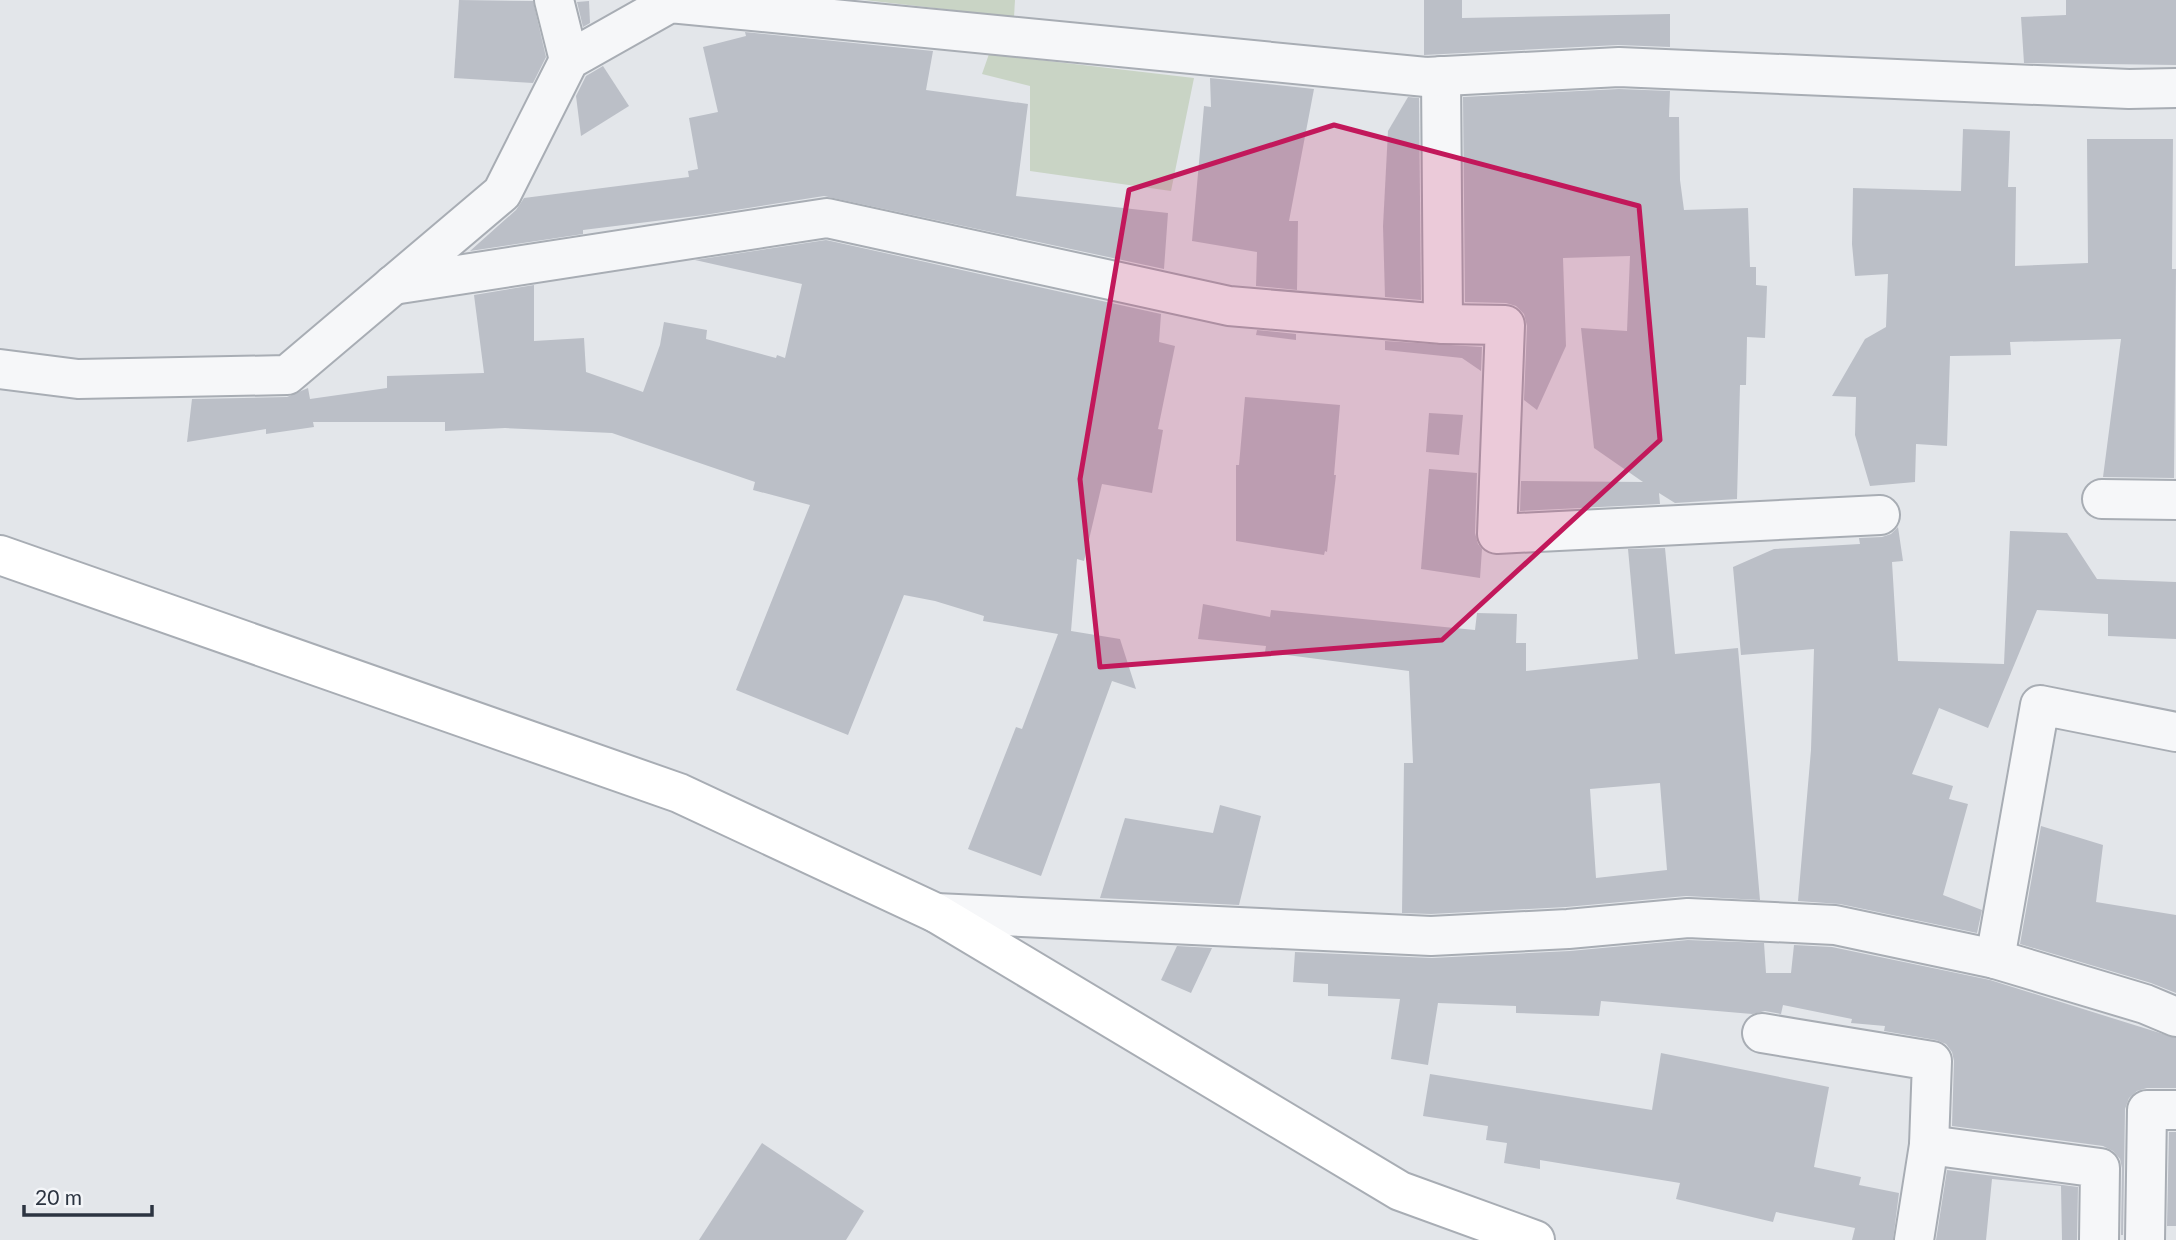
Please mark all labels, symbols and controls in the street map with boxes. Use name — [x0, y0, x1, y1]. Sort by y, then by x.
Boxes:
scale bar — [24, 1174, 152, 1218]
text: 20 m — [35, 1184, 82, 1209]

